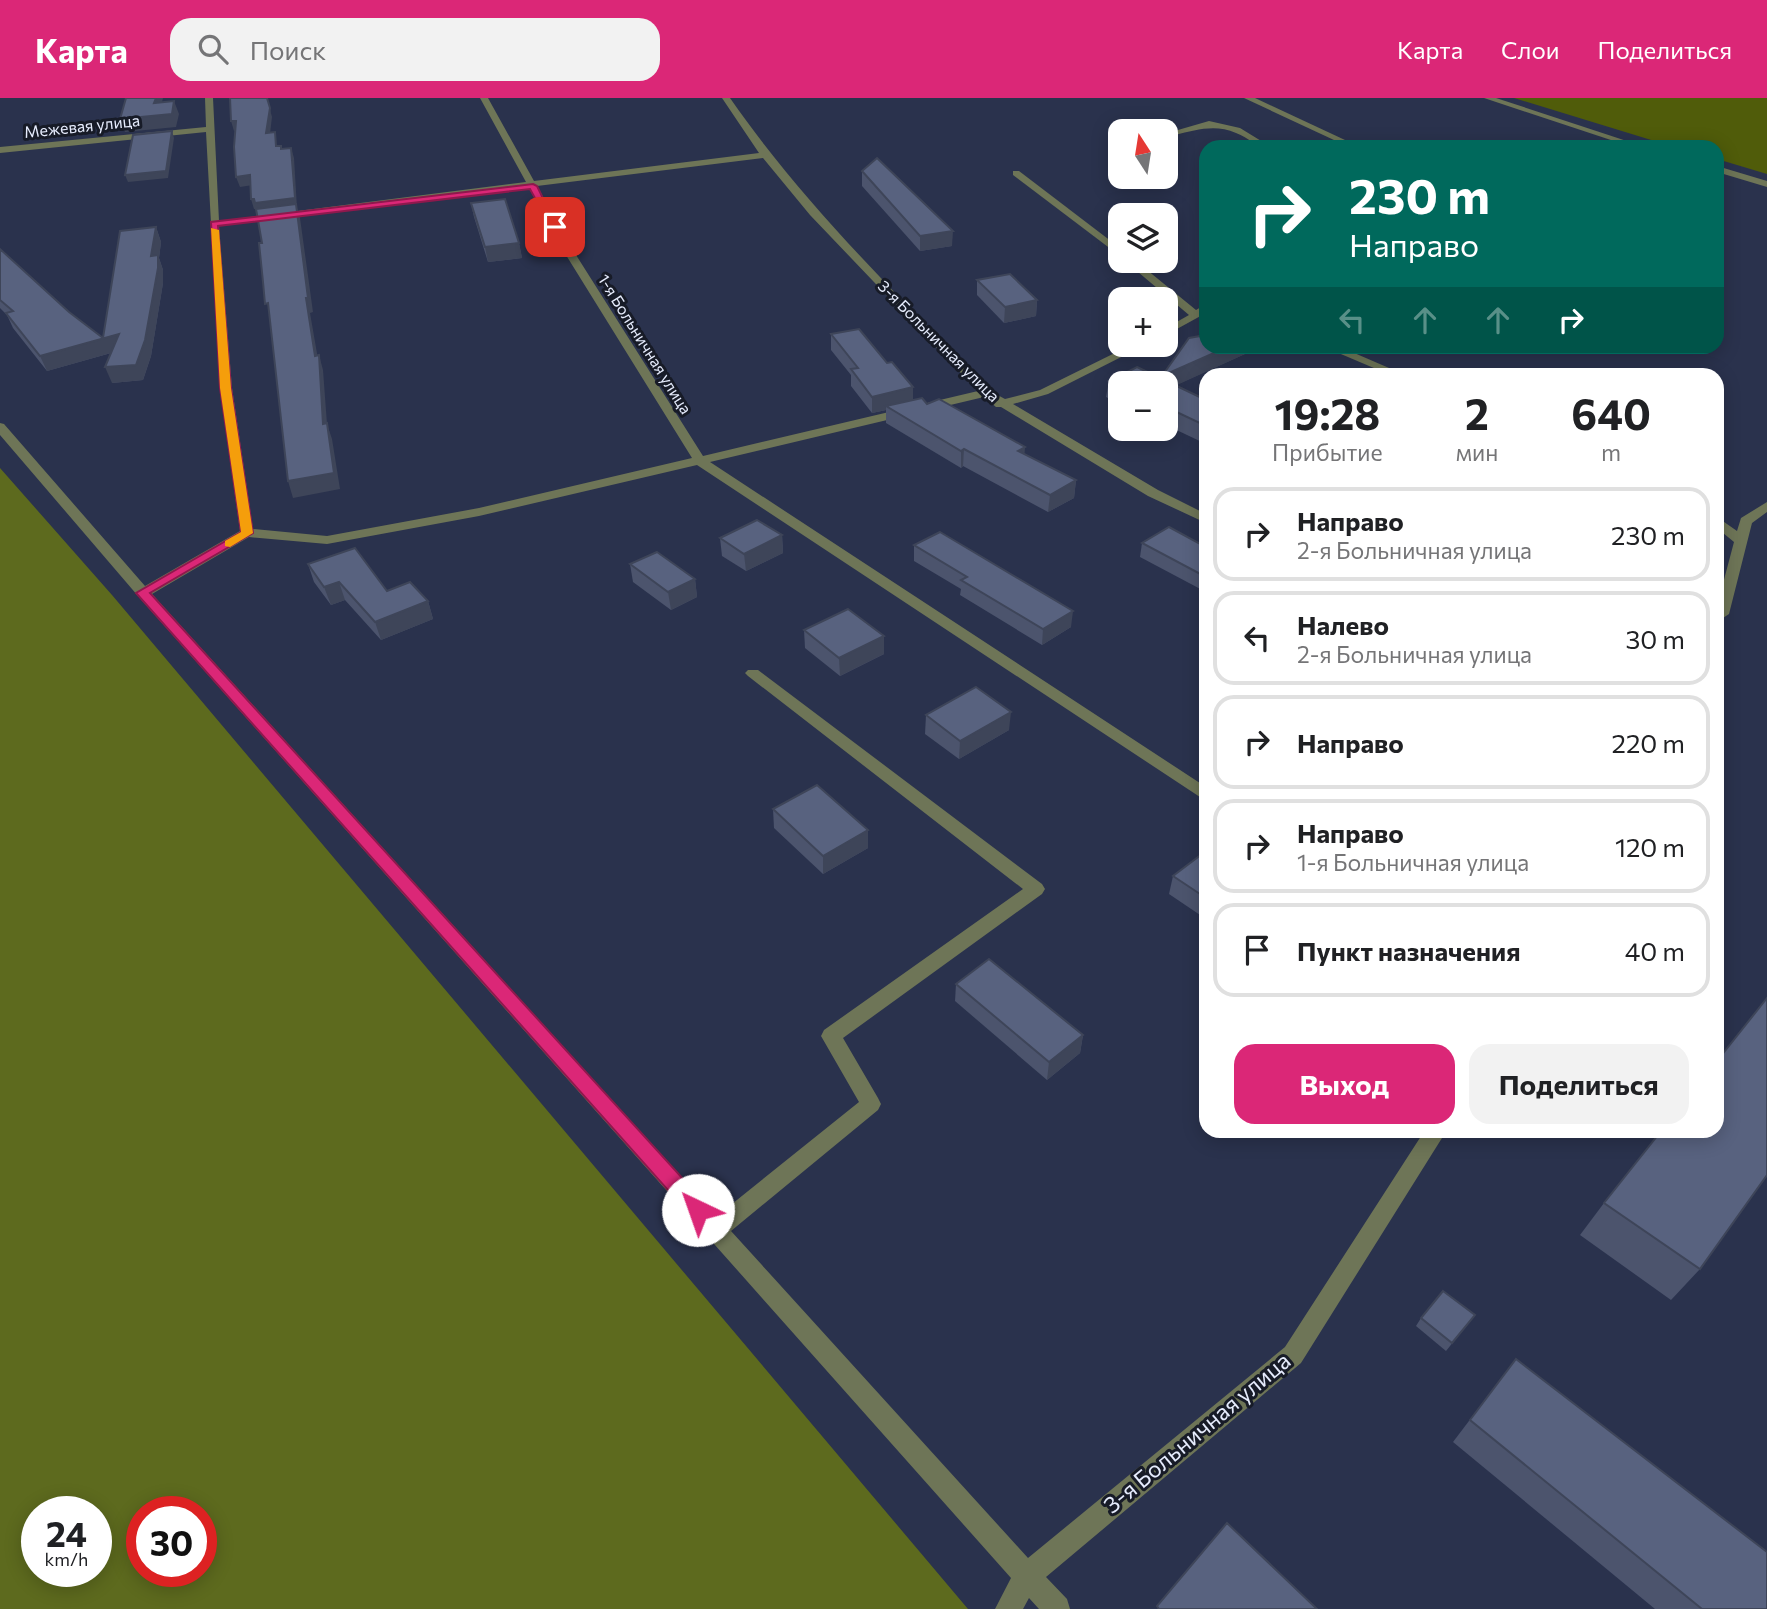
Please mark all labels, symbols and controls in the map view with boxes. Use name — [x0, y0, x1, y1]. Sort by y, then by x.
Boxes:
search box — [170, 18, 660, 81]
text: Карта — [35, 29, 128, 70]
icon: search — [194, 30, 232, 68]
text: Поиск — [250, 34, 326, 65]
text: Карта — [1397, 35, 1463, 64]
text: Слои — [1501, 35, 1559, 64]
text: Поделиться — [1597, 35, 1732, 64]
street label: Межевая улица — [23, 110, 141, 141]
north arrow — [1108, 119, 1178, 189]
map controls — [1108, 119, 1178, 441]
text: 230 m — [1349, 164, 1490, 224]
icon: right — [1234, 168, 1325, 259]
pin — [525, 197, 585, 257]
button: layers — [1108, 203, 1178, 273]
icon: arrive — [536, 208, 574, 246]
text: Направо — [1349, 224, 1479, 264]
street label: 1-я Больничная улица — [595, 270, 696, 417]
street label: 3-я Больничная улица — [875, 276, 1004, 405]
button: + — [1108, 287, 1178, 357]
icon: left — [1333, 301, 1371, 339]
icon: ahead — [1406, 301, 1444, 339]
icon: ahead — [1479, 301, 1517, 339]
icon: right — [1552, 301, 1590, 339]
button: − — [1108, 371, 1178, 441]
text: 19:28 — [1274, 387, 1380, 439]
text: 2 — [1465, 387, 1489, 439]
text: 640 — [1571, 387, 1651, 439]
text: Прибытие — [1272, 438, 1383, 466]
text: мин — [1456, 438, 1498, 466]
text: m — [1601, 438, 1621, 466]
text: Направо — [1297, 505, 1404, 536]
icon: right — [1238, 515, 1276, 553]
text: 230 m — [1611, 519, 1685, 550]
text: 2-я Больничная улица — [1297, 536, 1532, 564]
text: Налево — [1297, 609, 1389, 640]
icon: left — [1238, 619, 1276, 657]
text: 30 m — [1626, 623, 1685, 654]
text: 2-я Больничная улица — [1297, 640, 1532, 668]
icon: right — [1238, 723, 1276, 761]
text: Направо — [1297, 727, 1404, 758]
text: 220 m — [1612, 727, 1685, 758]
text: Направо — [1297, 817, 1404, 848]
icon: right — [1238, 827, 1276, 865]
text: 120 m — [1615, 831, 1685, 862]
text: 1-я Больничная улица — [1297, 848, 1529, 876]
icon: arrive — [1238, 931, 1276, 969]
text: Пункт назначения — [1297, 935, 1521, 966]
text: 40 m — [1625, 935, 1685, 966]
button: Выход — [1234, 1044, 1455, 1124]
button: Поделиться — [1469, 1044, 1689, 1124]
position arrow — [661, 1173, 735, 1247]
street label: 3-я Больничная улица — [1097, 1346, 1296, 1519]
speed limit sign: 30 — [126, 1496, 217, 1587]
text: 24 — [46, 1511, 87, 1554]
text: km/h — [45, 1548, 88, 1570]

